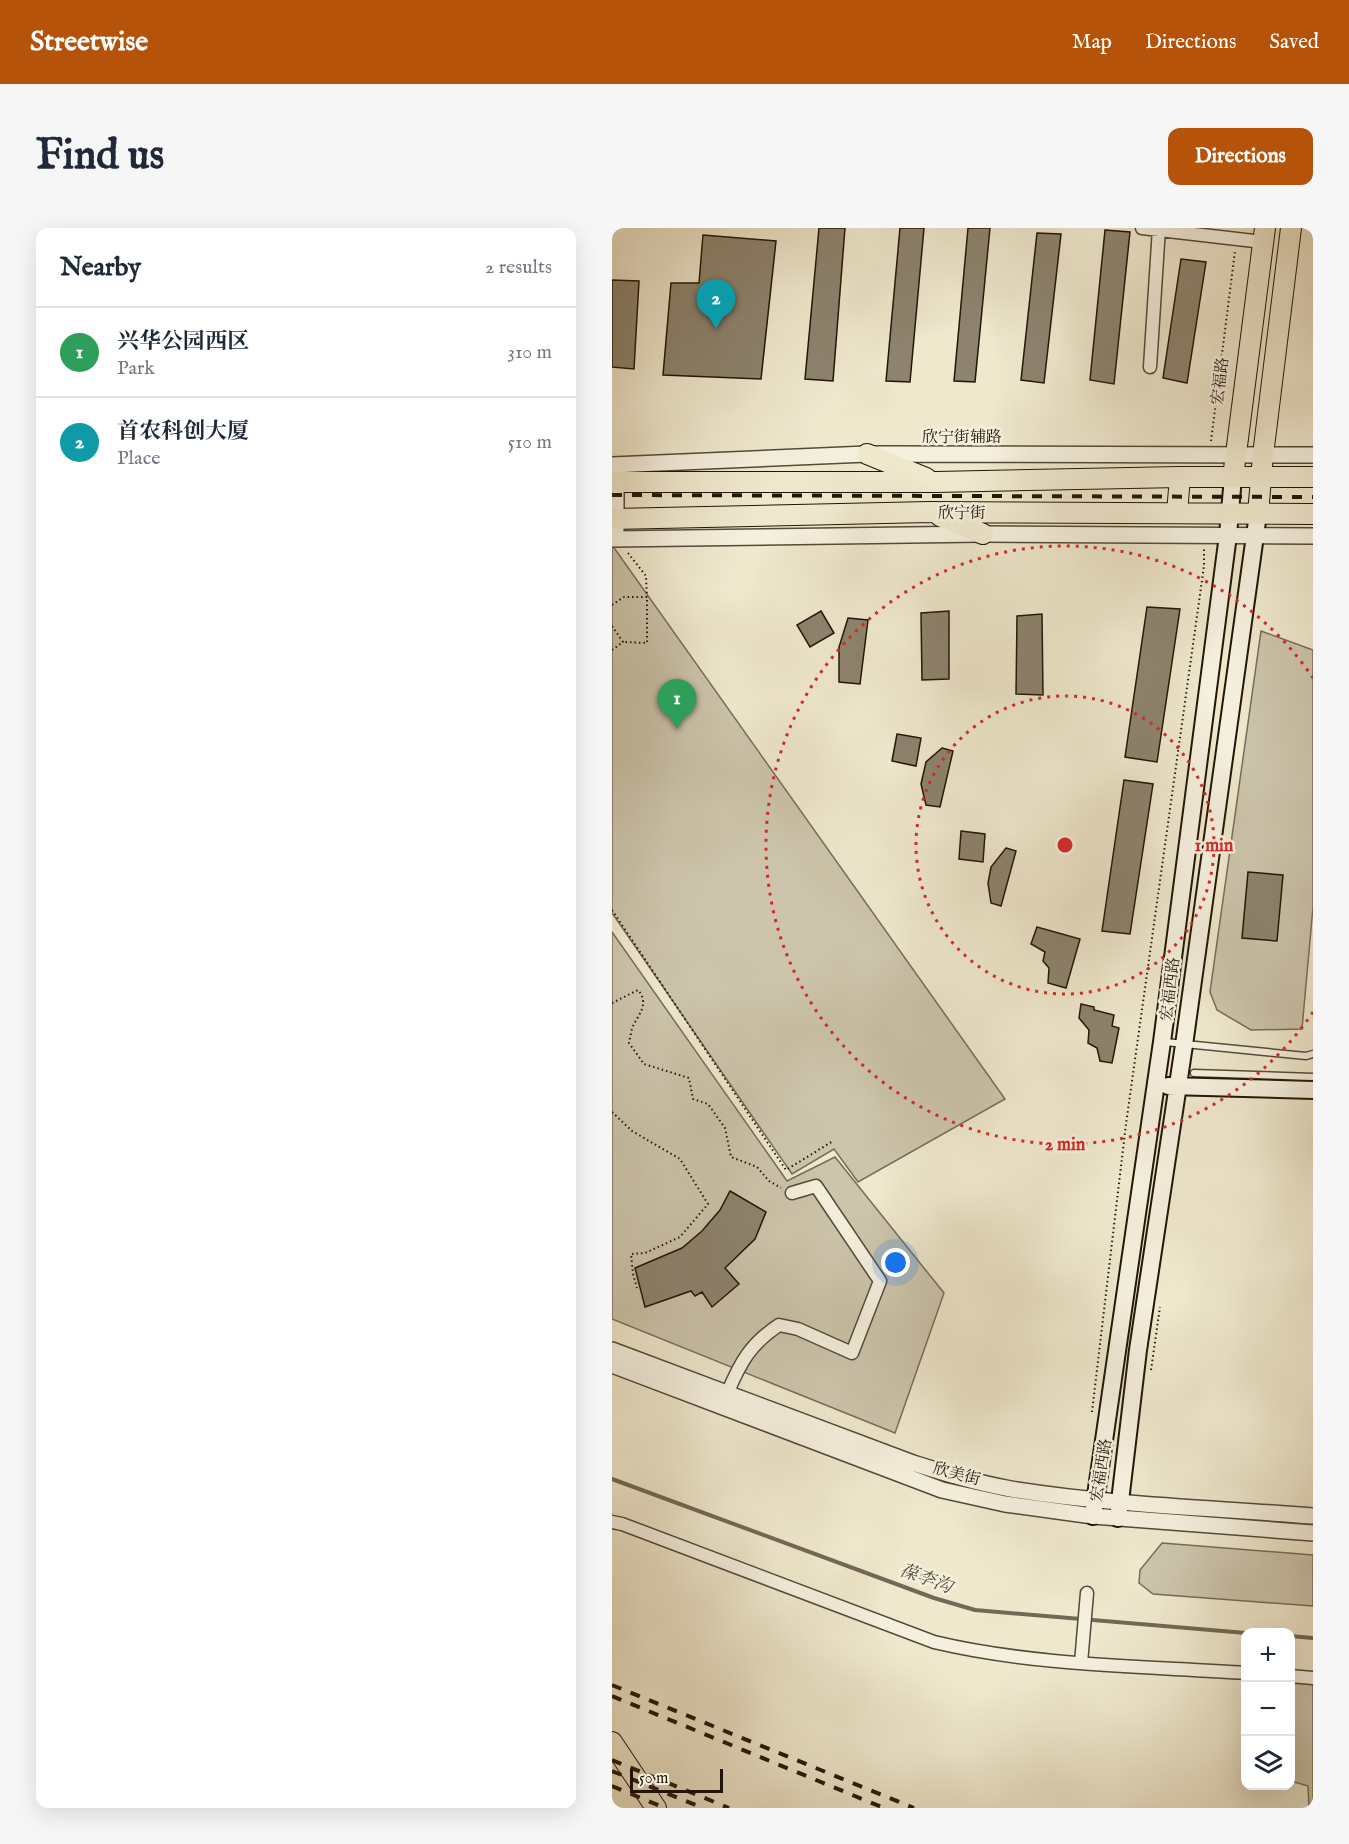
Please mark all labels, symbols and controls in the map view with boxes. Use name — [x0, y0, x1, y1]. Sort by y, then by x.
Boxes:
text: Streetwise — [30, 25, 148, 60]
text: Map — [1072, 29, 1112, 56]
text: Directions — [1145, 29, 1236, 56]
text: Saved — [1269, 29, 1319, 56]
button: Directions — [1168, 128, 1313, 185]
text: Find us — [36, 130, 164, 183]
text: Nearby — [60, 251, 141, 284]
text: 2 results — [485, 255, 552, 280]
pin: 2 — [696, 279, 736, 329]
text: 兴华公园西区 — [117, 328, 249, 356]
text: 1 — [76, 340, 83, 365]
text: 310 m — [508, 340, 552, 365]
text: Park — [117, 356, 155, 381]
street label: 宏福路 — [1208, 356, 1234, 406]
text: 首农科创大厦 — [117, 418, 249, 446]
street label: 欣宁街辅路 — [922, 428, 1002, 448]
text: 2 — [75, 430, 84, 455]
text: 510 m — [508, 430, 552, 455]
text: Place — [117, 446, 160, 471]
street label: 欣宁街 — [938, 504, 986, 524]
pin: 1 — [658, 680, 696, 729]
centre of rings — [1055, 835, 1075, 855]
text: 1 min — [1195, 835, 1234, 858]
street label: 宏福西路 — [1157, 956, 1185, 1022]
text: 2 min — [1045, 1134, 1086, 1157]
your location — [881, 1248, 910, 1277]
street label: 宏福西路 — [1087, 1437, 1117, 1503]
street label: 欣美街 — [931, 1459, 982, 1491]
water label: 葆李沟 — [896, 1559, 958, 1600]
map controls — [1241, 1628, 1295, 1790]
button: + — [1241, 1628, 1295, 1682]
button: − — [1241, 1682, 1295, 1736]
button: layers — [1241, 1736, 1295, 1790]
scale bar — [630, 1766, 723, 1794]
text: 50 m — [639, 1769, 668, 1789]

